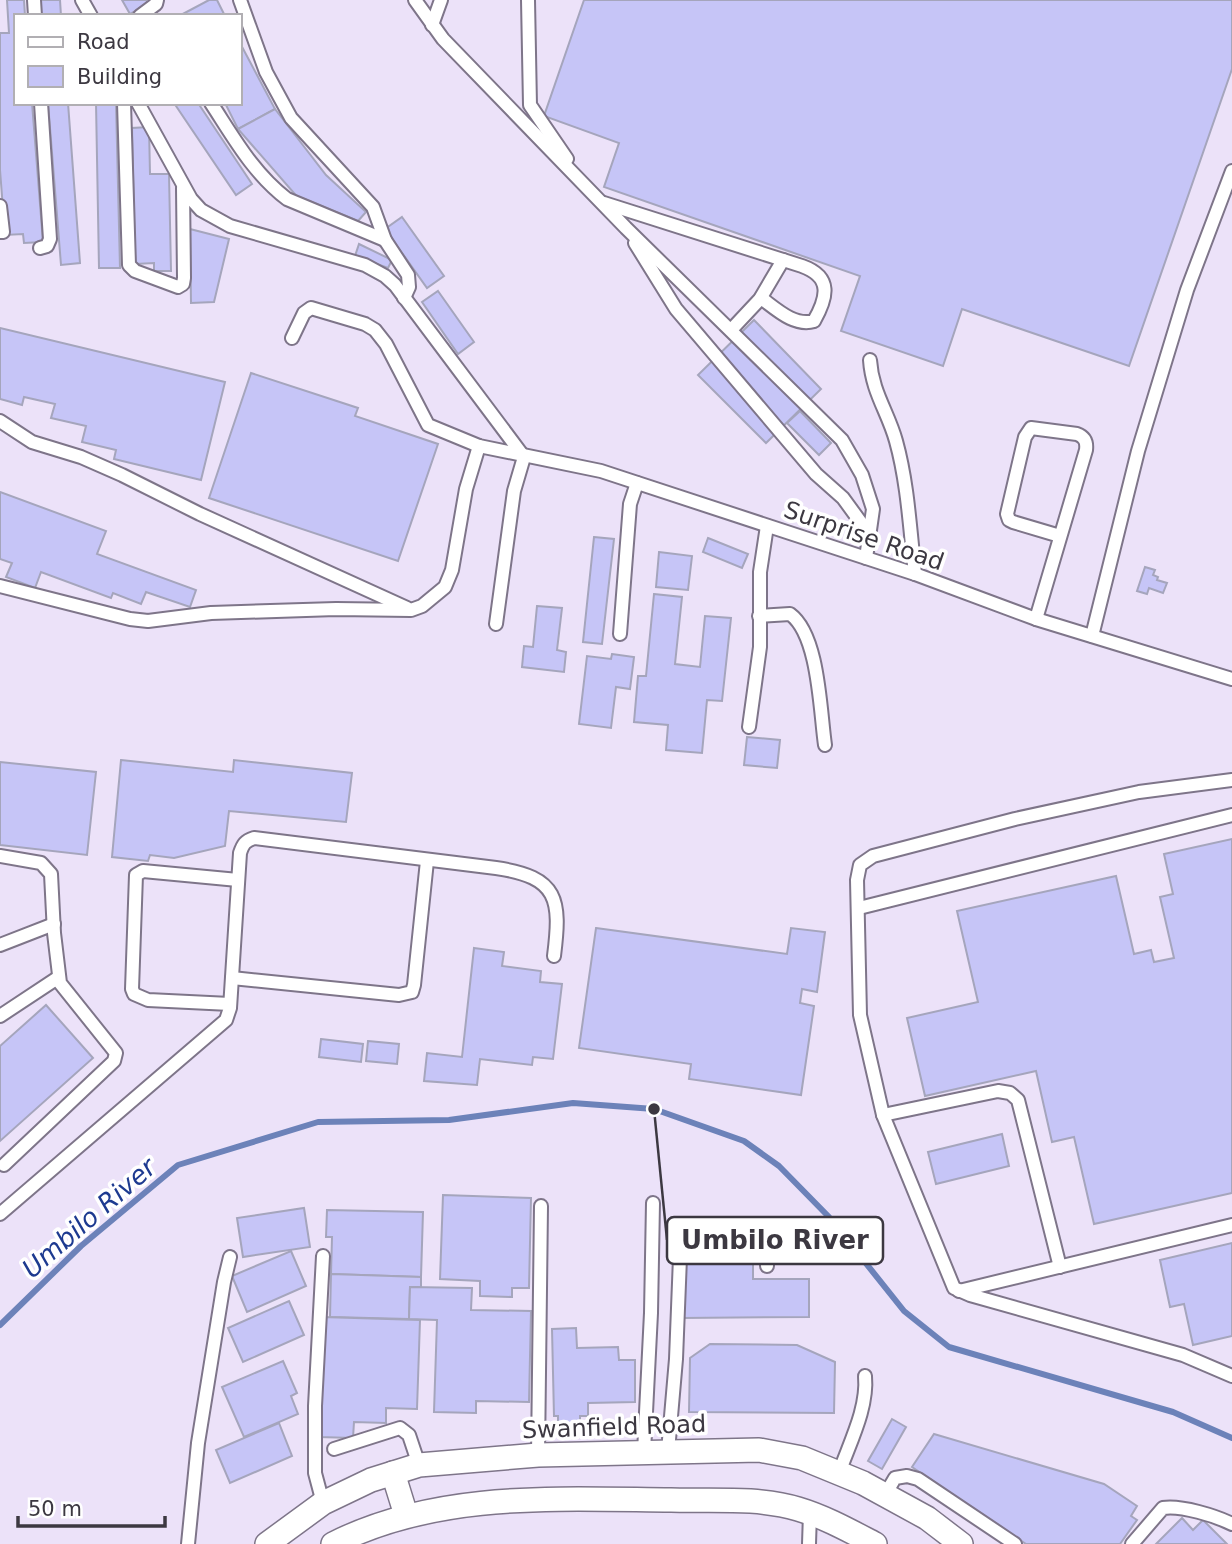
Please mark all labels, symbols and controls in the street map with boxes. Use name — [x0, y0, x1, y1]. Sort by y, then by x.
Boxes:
legend — [14, 14, 242, 105]
text: Road — [77, 30, 130, 54]
text: Building — [77, 65, 162, 89]
street label: Surprise Road — [780, 496, 948, 576]
water label: Umbilo River — [16, 1150, 164, 1284]
callout: Umbilo River — [667, 1217, 883, 1264]
text: Umbilo River — [681, 1225, 869, 1255]
street label: Swanfield Road — [521, 1410, 707, 1444]
scale bar — [18, 1484, 164, 1528]
text: 50 m — [28, 1497, 82, 1521]

